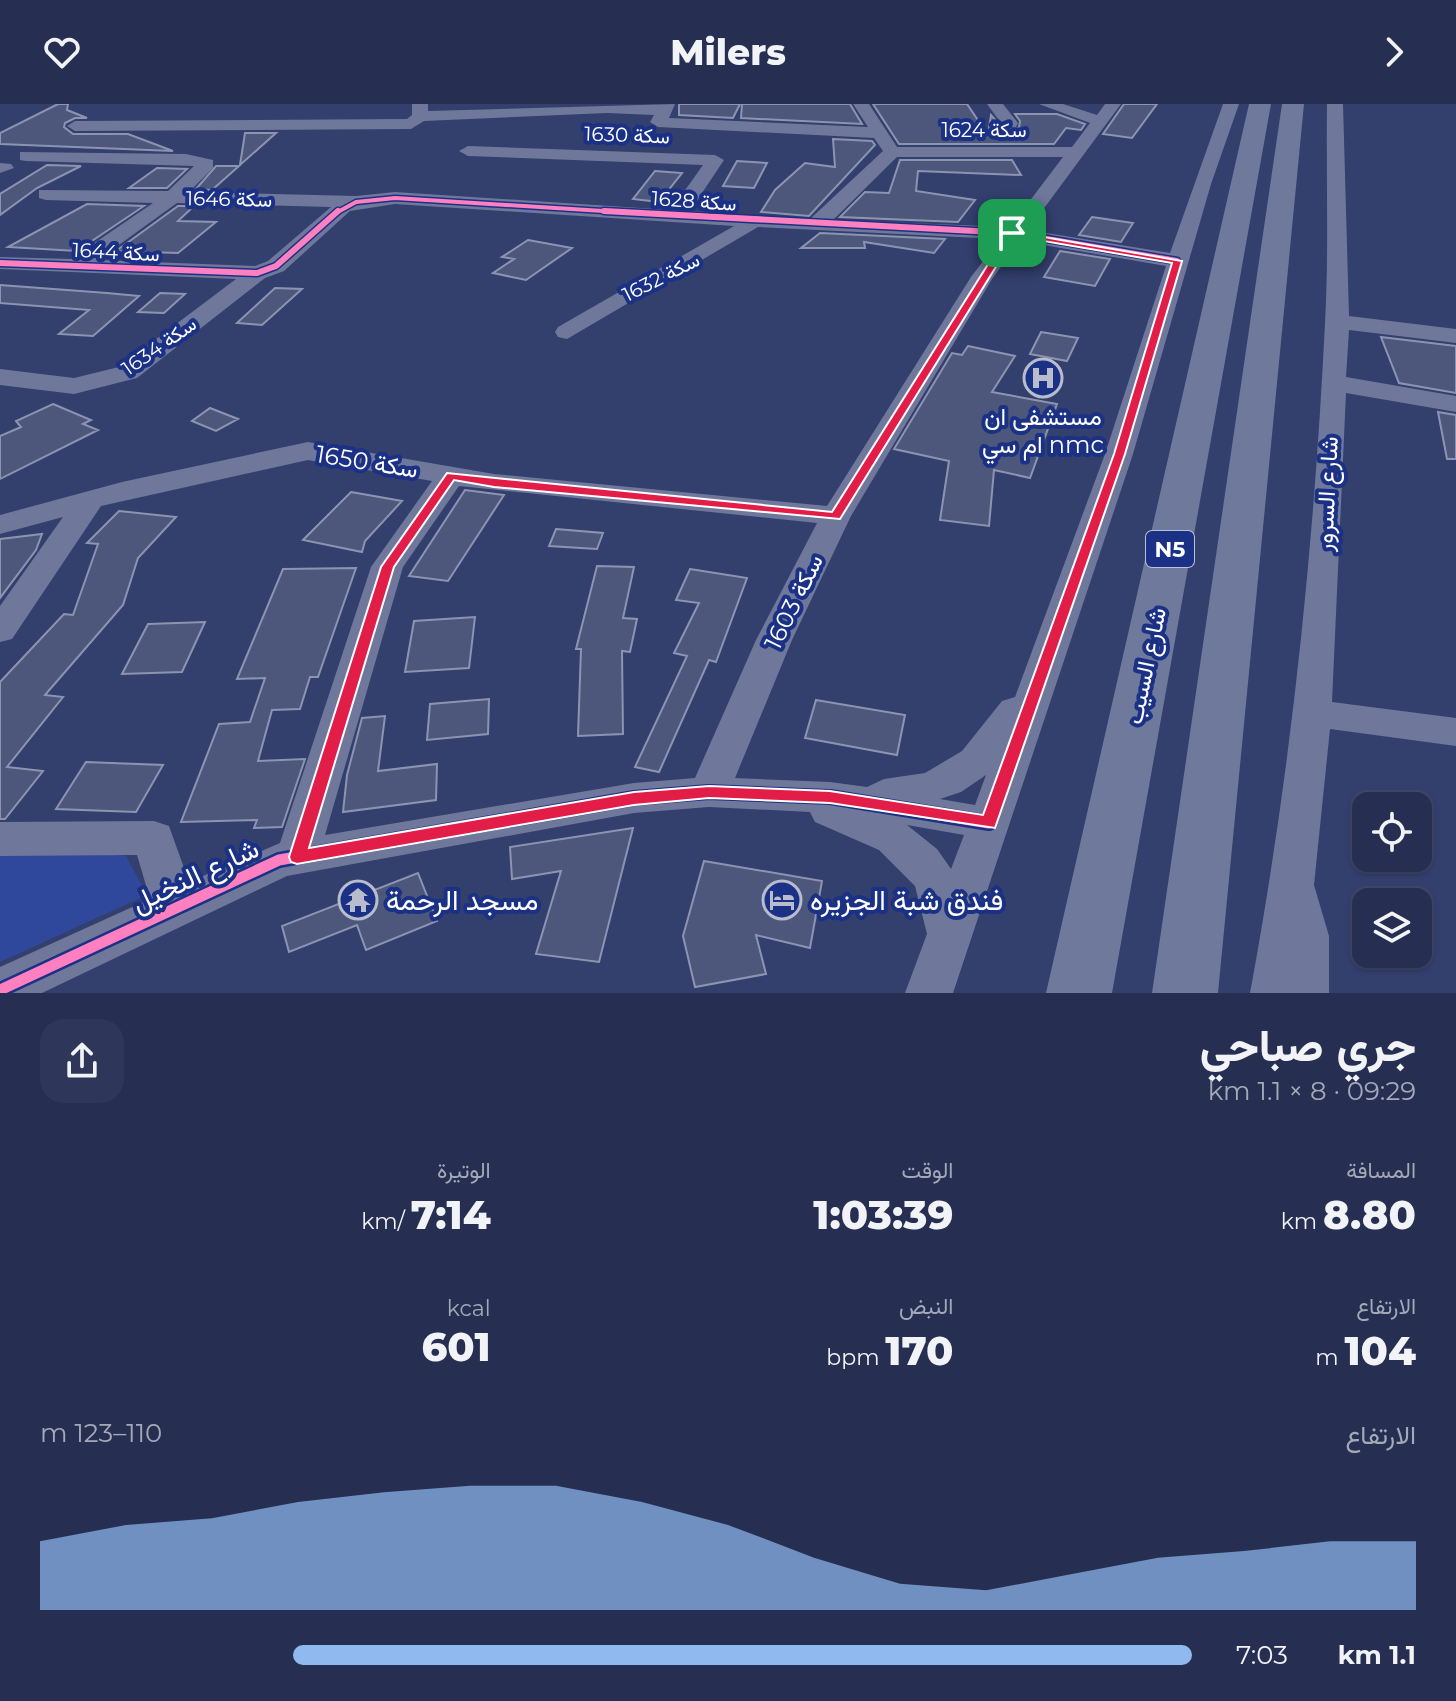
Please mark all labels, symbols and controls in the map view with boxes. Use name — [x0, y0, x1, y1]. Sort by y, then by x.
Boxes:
icon: heart — [40, 30, 84, 74]
text: Milers — [670, 30, 786, 74]
icon: forward — [1372, 30, 1416, 74]
street label: سكة 1624 — [941, 118, 1027, 142]
street label: سكة 1630 — [584, 122, 670, 148]
street label: سكة 1646 — [186, 186, 272, 212]
street label: سكة 1628 — [651, 186, 737, 216]
pin — [978, 199, 1046, 267]
icon: arrive — [990, 211, 1034, 255]
street label: سكة 1644 — [72, 238, 160, 266]
street label: سكة 1632 — [618, 247, 704, 307]
street label: سكة 1634 — [117, 312, 201, 380]
hospital icon: مستشفى ان ام سي nmc — [1022, 357, 1064, 399]
place label: مستشفى ان ام سي nmc — [982, 402, 1104, 464]
street label: شارع السرور — [1309, 436, 1346, 553]
street label: سكة 1650 — [314, 439, 420, 484]
road number: N5 — [1146, 531, 1194, 567]
street label: سكة 1603 — [758, 549, 829, 654]
street label: شارع السيب — [1119, 605, 1174, 727]
map controls — [1352, 792, 1432, 968]
button: locate — [1352, 792, 1432, 872]
street label: شارع النخيل — [126, 831, 265, 921]
temple icon: مسجد الرحمة — [337, 879, 379, 921]
hotel icon: فندق شبة الجزيره — [761, 879, 803, 921]
place label: مسجد الرحمة — [386, 883, 538, 918]
place label: فندق شبة الجزيره — [810, 883, 1003, 918]
button: layers — [1352, 888, 1432, 968]
text: جري صباحي — [1200, 1018, 1416, 1072]
button: share — [40, 1019, 124, 1103]
text: 09:29 · 8 × 1.1 km — [1208, 1075, 1416, 1107]
text: الوتيرة — [437, 1157, 491, 1184]
text: الوقت — [902, 1157, 953, 1184]
text: المسافة — [1346, 1157, 1416, 1184]
text: 7:14 — [411, 1190, 491, 1239]
text: 1:03:39 — [813, 1190, 953, 1239]
text: 8.80 — [1323, 1190, 1416, 1239]
text: /km — [361, 1208, 411, 1235]
text: km — [1281, 1208, 1323, 1235]
text: النبض — [899, 1293, 953, 1320]
text: الارتفاع — [1356, 1293, 1416, 1320]
text: kcal — [447, 1295, 491, 1322]
text: 601 — [421, 1322, 491, 1371]
text: 170 — [885, 1326, 953, 1375]
text: 104 — [1344, 1326, 1416, 1375]
text: bpm — [826, 1344, 885, 1371]
text: m — [1315, 1344, 1344, 1371]
text: 110–123 m — [40, 1417, 162, 1449]
text: الارتفاع — [1345, 1419, 1416, 1451]
text: 7:03 — [1236, 1639, 1288, 1671]
text: 1.1 km — [1338, 1639, 1416, 1671]

